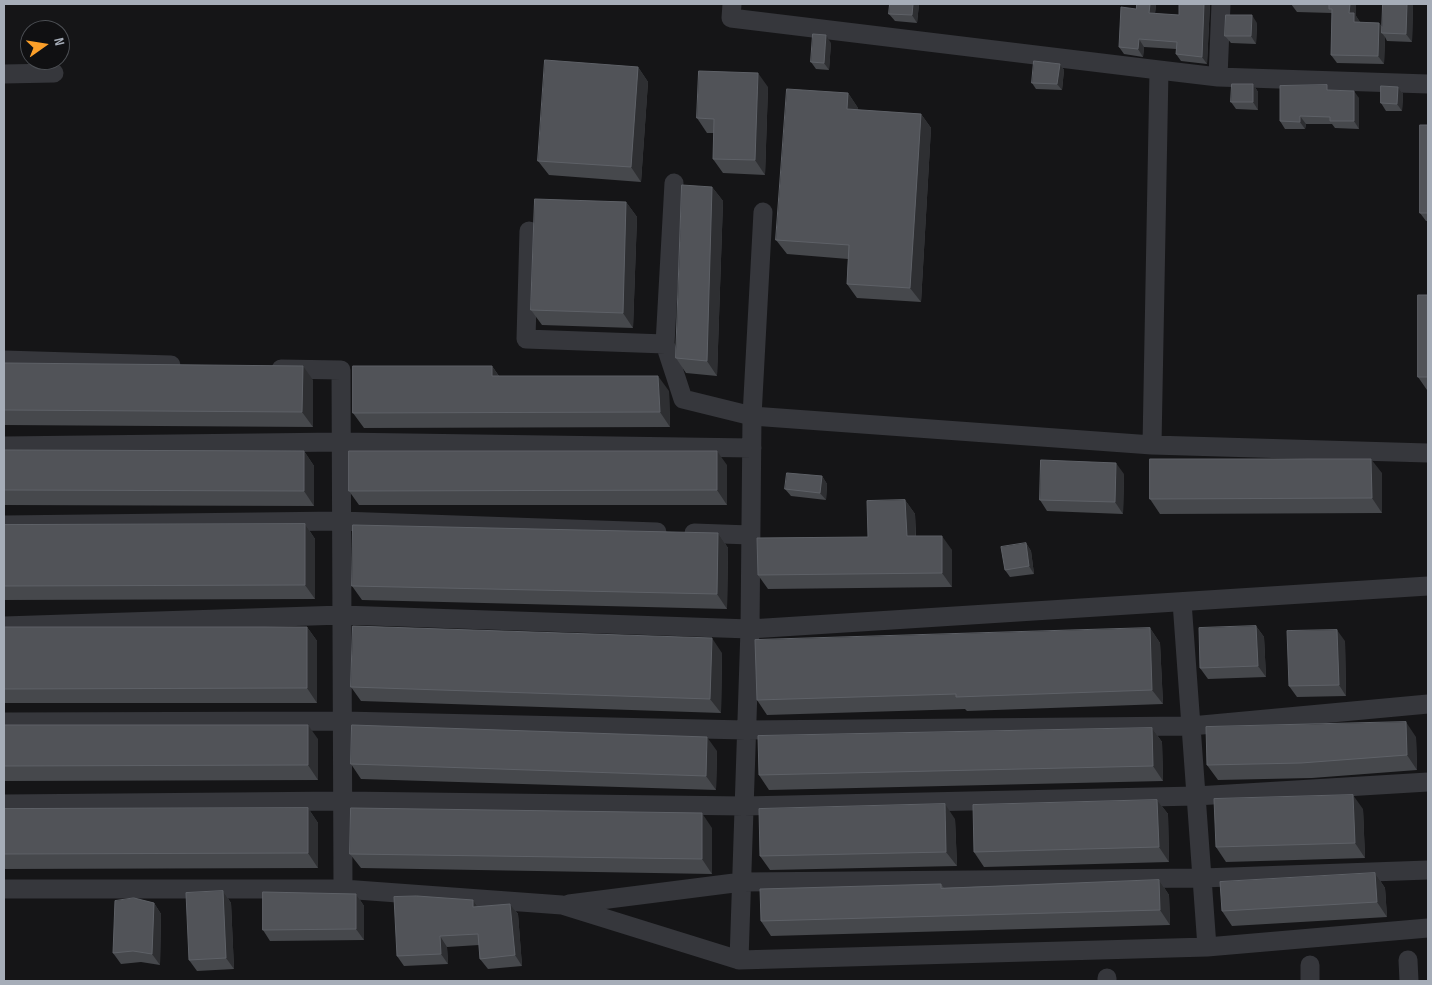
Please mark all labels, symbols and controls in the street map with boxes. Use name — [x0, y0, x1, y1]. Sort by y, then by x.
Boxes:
north arrow — [20, 20, 70, 70]
text: N — [50, 36, 68, 47]

